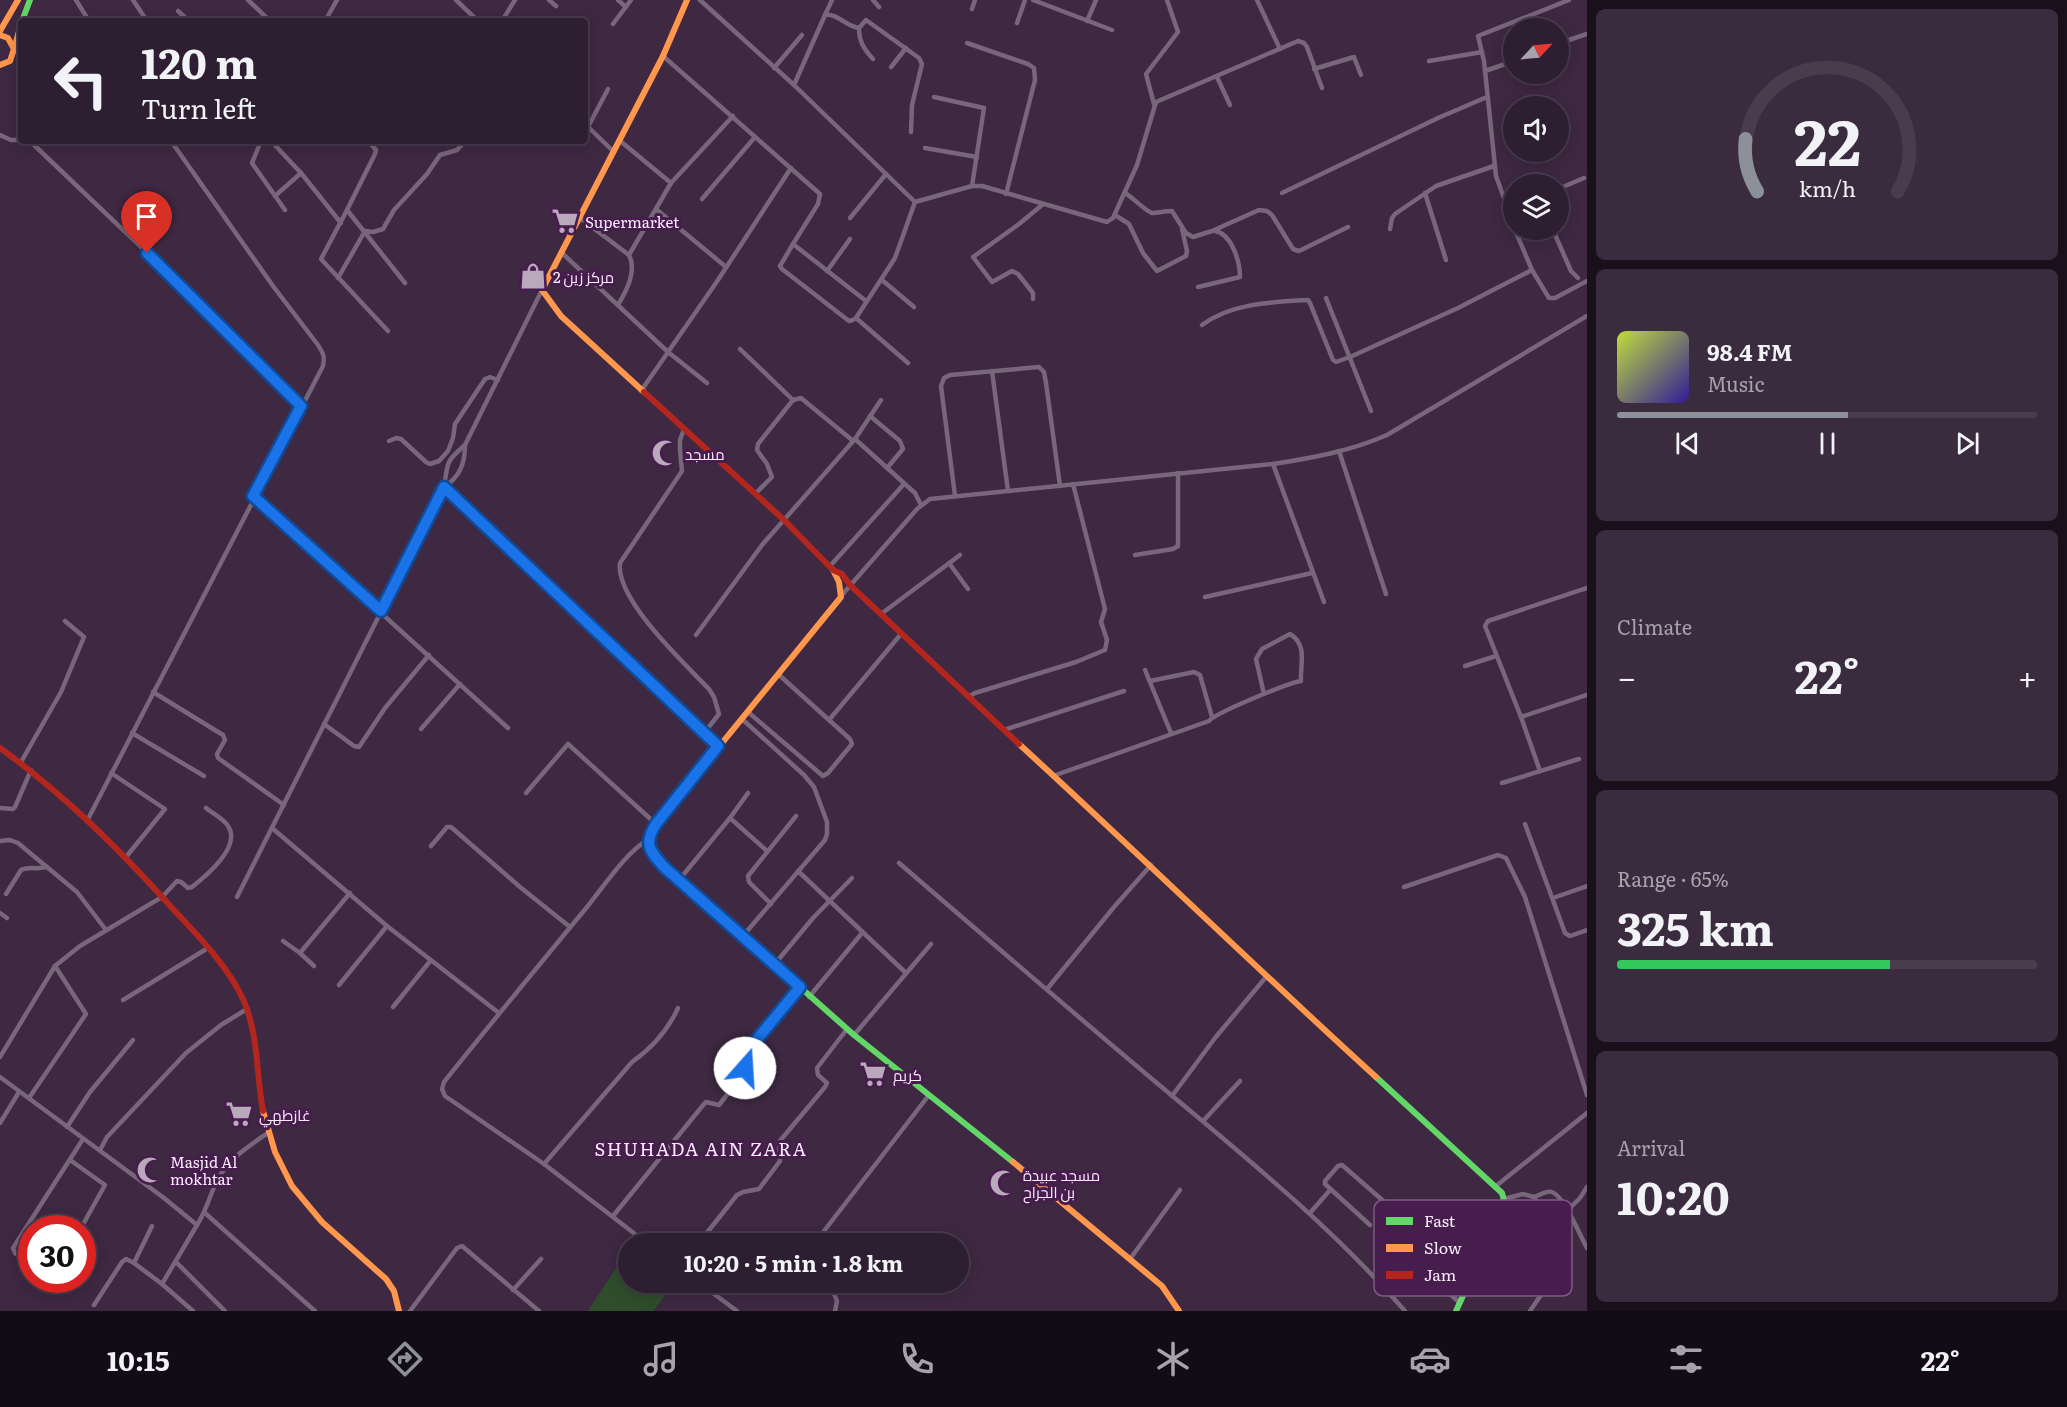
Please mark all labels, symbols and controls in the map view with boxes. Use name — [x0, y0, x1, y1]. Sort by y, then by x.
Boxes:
north arrow — [1503, 18, 1569, 84]
map controls — [1503, 18, 1569, 240]
text: 120 m — [141, 30, 257, 92]
icon: left — [42, 42, 120, 120]
text: Turn left — [141, 87, 256, 127]
text: 22 — [1793, 93, 1861, 185]
button: sound — [1503, 96, 1569, 162]
text: km/h — [1798, 172, 1856, 204]
button: layers — [1503, 174, 1569, 240]
pin — [121, 191, 172, 253]
icon: arrive — [130, 200, 163, 233]
supermarket icon: Supermarket — [550, 206, 580, 236]
place label: Supermarket — [585, 210, 679, 233]
shop icon: مركز زين 2 — [518, 261, 548, 291]
place label: مركز زين 2 — [553, 265, 614, 288]
text: 98.4 FM — [1707, 335, 1793, 368]
text: Music — [1707, 368, 1764, 398]
icon: previous — [1671, 427, 1704, 460]
icon: pause — [1811, 427, 1844, 460]
icon: next — [1951, 427, 1984, 460]
mosque icon: مسجد — [650, 438, 680, 468]
place label: مسجد — [685, 442, 725, 465]
text: Climate — [1617, 611, 1692, 641]
text: 22° — [1794, 641, 1860, 708]
text: − — [1617, 651, 1636, 700]
text: + — [2018, 651, 2037, 700]
text: Range · 65% — [1617, 863, 1729, 893]
text: 325 km — [1617, 893, 1774, 960]
position arrow — [713, 1036, 777, 1100]
supermarket icon: كريم — [858, 1059, 888, 1089]
place label: كريم — [893, 1063, 922, 1086]
supermarket icon: غازطهي — [224, 1099, 254, 1129]
place label: غازطهي — [259, 1103, 311, 1128]
text: Arrival — [1617, 1132, 1685, 1162]
district label: SHUHADA AIN ZARA — [594, 1135, 808, 1162]
place label: Masjid Al mokhtar — [170, 1150, 237, 1190]
mosque icon: Masjid Al mokhtar — [135, 1155, 165, 1185]
text: 10:20 — [1617, 1162, 1730, 1229]
place label: مسجد عبيدة بن الجراح — [1023, 1163, 1100, 1204]
mosque icon: مسجد عبيدة بن الجراح — [988, 1168, 1018, 1198]
legend — [1374, 1200, 1572, 1296]
text: Fast — [1424, 1208, 1456, 1232]
speed limit sign: 30 — [18, 1215, 96, 1293]
text: Slow — [1424, 1235, 1462, 1259]
text: 10:20 · 5 min · 1.8 km — [684, 1246, 903, 1279]
text: Jam — [1424, 1262, 1457, 1286]
icon: directions — [384, 1338, 426, 1380]
icon: music — [640, 1338, 682, 1380]
icon: phone — [896, 1338, 938, 1380]
icon: climate — [1152, 1338, 1194, 1380]
icon: car — [1409, 1338, 1451, 1380]
icon: filters — [1665, 1338, 1707, 1380]
text: 10:15 — [107, 1339, 170, 1379]
text: 22° — [1921, 1339, 1960, 1379]

